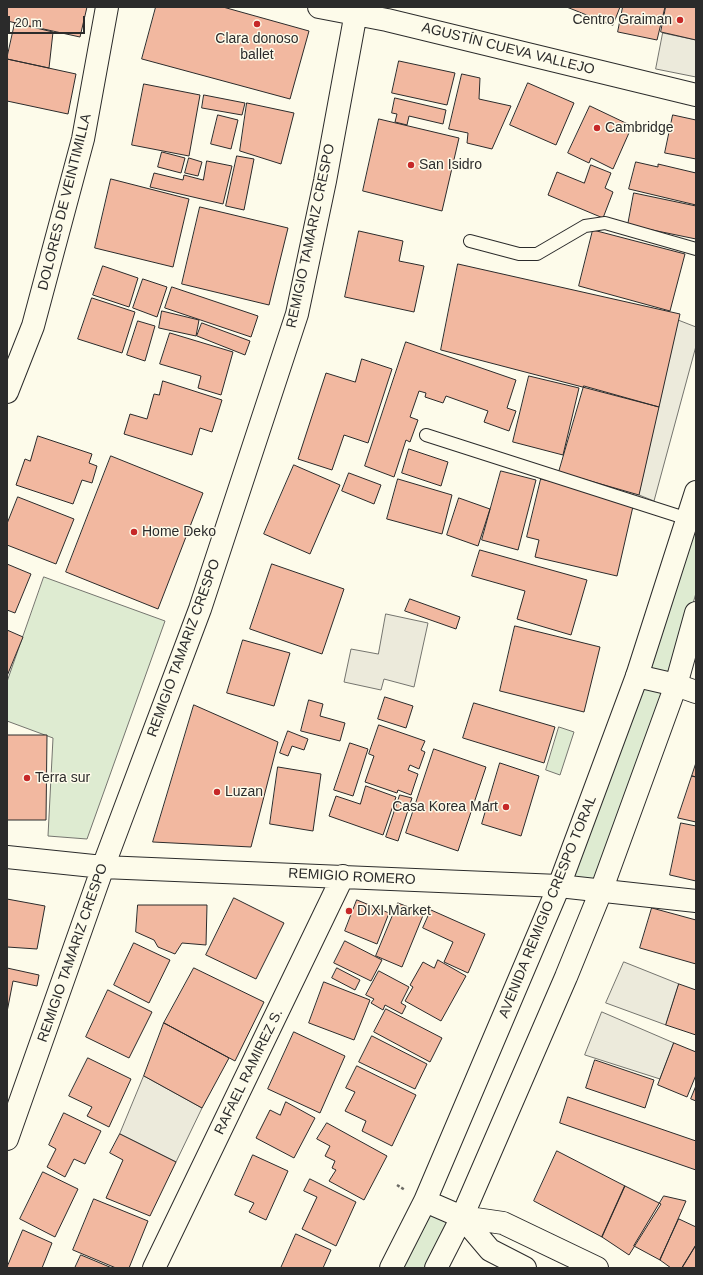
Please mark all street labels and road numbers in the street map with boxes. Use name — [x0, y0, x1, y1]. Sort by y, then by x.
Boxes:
street label: AGUSTÍN CUEVA VALLEJO — [420, 19, 596, 79]
street label: DOLORES DE VEINTIMILLA — [35, 112, 95, 292]
street label: REMIGIO TAMARIZ CRESPO — [283, 142, 339, 330]
street label: REMIGIO TAMARIZ CRESPO — [144, 557, 224, 739]
street label: AVENIDA REMIGIO CRESPO TORAL — [496, 793, 600, 1021]
street label: REMIGIO TAMARIZ CRESPO — [34, 861, 112, 1045]
street label: REMIGIO ROMERO — [288, 865, 416, 889]
street label: RAFAEL RAMIREZ S. — [211, 1006, 287, 1138]

